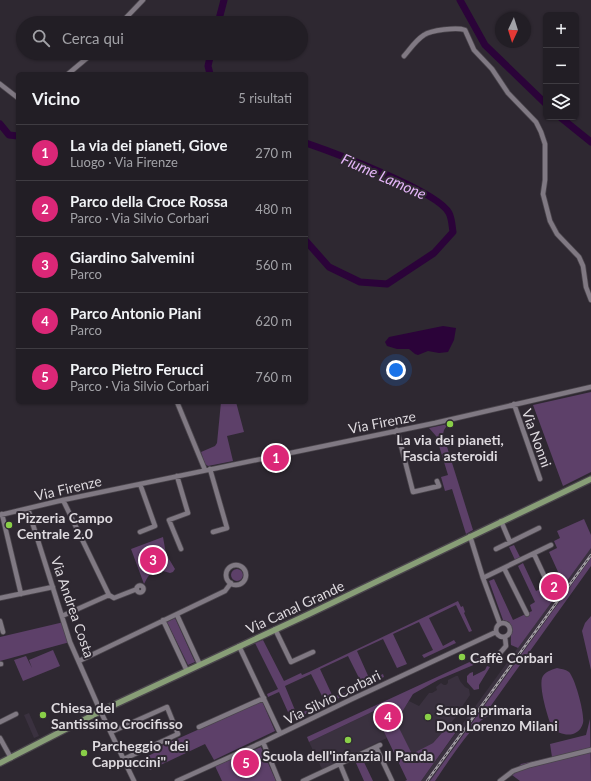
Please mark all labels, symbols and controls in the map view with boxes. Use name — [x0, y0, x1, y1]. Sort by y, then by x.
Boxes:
north arrow — [495, 12, 531, 48]
map controls — [543, 12, 579, 120]
button: + — [543, 12, 579, 48]
search box — [16, 16, 308, 60]
icon: search — [30, 27, 52, 49]
text: Cerca qui — [62, 29, 124, 47]
button: − — [543, 48, 579, 84]
button: layers — [543, 84, 579, 120]
text: Vicino — [32, 88, 80, 109]
text: 5 risultati — [238, 90, 292, 106]
text: La via dei pianeti, Giove — [70, 136, 228, 154]
text: 1 — [41, 145, 49, 161]
text: 270 m — [255, 145, 292, 161]
water label: Fiume Lamone — [339, 149, 429, 203]
text: Luogo · Via Firenze — [70, 154, 178, 170]
text: Parco della Croce Rossa — [70, 192, 228, 210]
text: 2 — [41, 201, 49, 217]
text: 480 m — [255, 201, 292, 217]
text: Parco · Via Silvio Corbari — [70, 210, 209, 226]
text: Giardino Salvemini — [70, 248, 195, 266]
text: 3 — [41, 257, 49, 273]
text: 560 m — [255, 257, 292, 273]
text: Parco — [70, 266, 102, 282]
text: Parco Antonio Piani — [70, 304, 201, 322]
text: 4 — [41, 313, 49, 329]
text: 620 m — [255, 313, 292, 329]
text: Parco — [70, 322, 102, 338]
text: Parco Pietro Ferucci — [70, 360, 204, 378]
your location — [386, 360, 406, 380]
text: 5 — [41, 369, 49, 385]
text: 760 m — [255, 369, 292, 385]
text: Parco · Via Silvio Corbari — [70, 378, 209, 394]
street label: Via Firenze — [347, 407, 417, 437]
street label: Via Nonni — [519, 407, 555, 469]
marker: La via dei pianeti, Fascia asteroidi — [445, 419, 455, 429]
place label: La via dei pianeti, Fascia asteroidi — [396, 431, 504, 464]
pin: 1 — [263, 443, 289, 473]
street label: Via Firenze — [33, 472, 103, 504]
place label: Pizzeria Campo Centrale 2.0 — [17, 509, 113, 542]
marker: Pizzeria Campo Centrale 2.0 — [4, 520, 14, 530]
pin: 3 — [140, 545, 166, 575]
street label: Via Andrea Costa — [48, 554, 98, 660]
pin: 2 — [541, 572, 567, 602]
street label: Via Canal Grande — [243, 577, 347, 637]
place label: Caffè Corbari — [470, 649, 553, 666]
marker: Caffè Corbari — [457, 652, 467, 662]
street label: Via Silvio Corbari — [281, 666, 383, 728]
place label: Chiesa del Santissimo Crocifisso — [51, 699, 183, 732]
place label: Scuola primaria Don Lorenzo Milani — [436, 701, 558, 734]
pin: 4 — [375, 702, 401, 732]
marker: Chiesa del Santissimo Crocifisso — [38, 710, 48, 720]
marker: Scuola primaria Don Lorenzo Milani — [423, 712, 433, 722]
marker: Scuola dell'infanzia Il Panda — [343, 735, 353, 745]
place label: Parcheggio "dei Cappuccini" — [92, 737, 189, 770]
place label: Scuola dell'infanzia Il Panda — [263, 747, 433, 764]
marker: Parcheggio "dei Cappuccini" — [79, 748, 89, 758]
pin: 5 — [233, 748, 259, 778]

